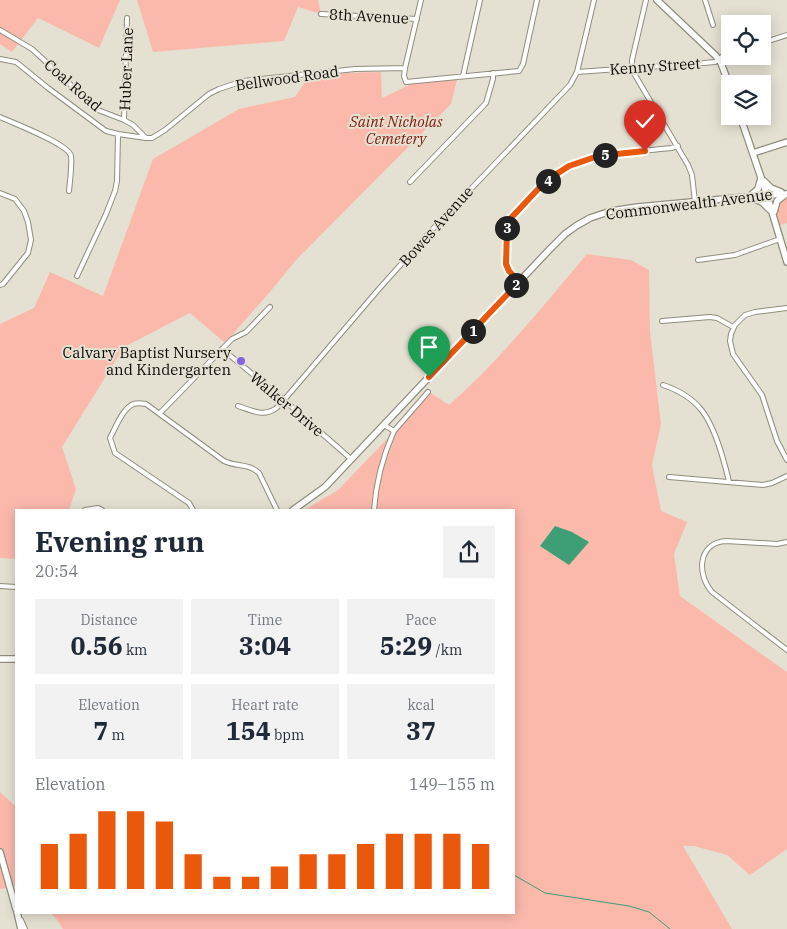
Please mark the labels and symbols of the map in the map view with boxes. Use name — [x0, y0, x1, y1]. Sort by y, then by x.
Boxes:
street label: 8th Avenue — [329, 4, 409, 28]
street label: Huber Lane — [115, 27, 137, 111]
street label: Kenny Street — [609, 53, 701, 79]
street label: Coal Road — [40, 55, 106, 115]
street label: Bellwood Road — [234, 61, 340, 95]
pin — [624, 100, 666, 151]
park label: Saint Nicholas Cemetery — [348, 112, 443, 148]
pin: 5 — [592, 142, 618, 168]
pin: 4 — [536, 168, 560, 194]
street label: Bowes Avenue — [395, 182, 477, 270]
street label: Commonwealth Avenue — [605, 184, 773, 224]
pin: 3 — [494, 216, 520, 240]
pin: 2 — [504, 272, 528, 298]
pin: 1 — [460, 318, 486, 344]
pin — [408, 326, 450, 377]
place label: Calvary Baptist Nursery and Kindergarten — [63, 343, 231, 379]
marker: Calvary Baptist Nursery and Kindergarten — [235, 355, 247, 367]
street label: Walker Drive — [246, 368, 328, 440]

